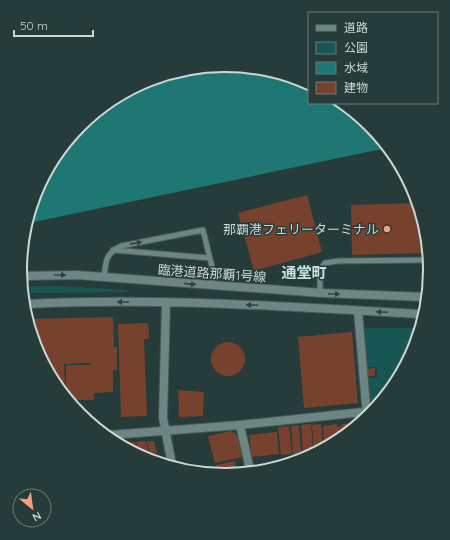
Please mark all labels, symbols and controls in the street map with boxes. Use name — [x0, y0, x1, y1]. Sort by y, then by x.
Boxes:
scale bar — [14, 12, 93, 38]
legend — [308, 12, 438, 104]
text: 50 m — [20, 18, 48, 33]
text: 道路 — [344, 20, 368, 35]
text: 公園 — [344, 40, 368, 55]
text: 水域 — [344, 60, 368, 75]
text: 建物 — [344, 80, 368, 95]
place label: 那覇港フェリーターミナル — [223, 221, 379, 237]
marker: 那覇港フェリーターミナル — [382, 224, 392, 234]
one-way arrow — [130, 240, 142, 246]
street label: 臨港道路那覇1号線 — [157, 261, 267, 285]
district label: 通堂町 — [281, 263, 327, 282]
one-way arrow — [54, 272, 67, 278]
one-way arrow — [184, 281, 196, 288]
one-way arrow — [328, 290, 340, 297]
one-way arrow — [116, 299, 129, 305]
one-way arrow — [246, 301, 259, 308]
one-way arrow — [375, 309, 388, 315]
north arrow — [12, 488, 52, 528]
text: N — [30, 509, 44, 525]

